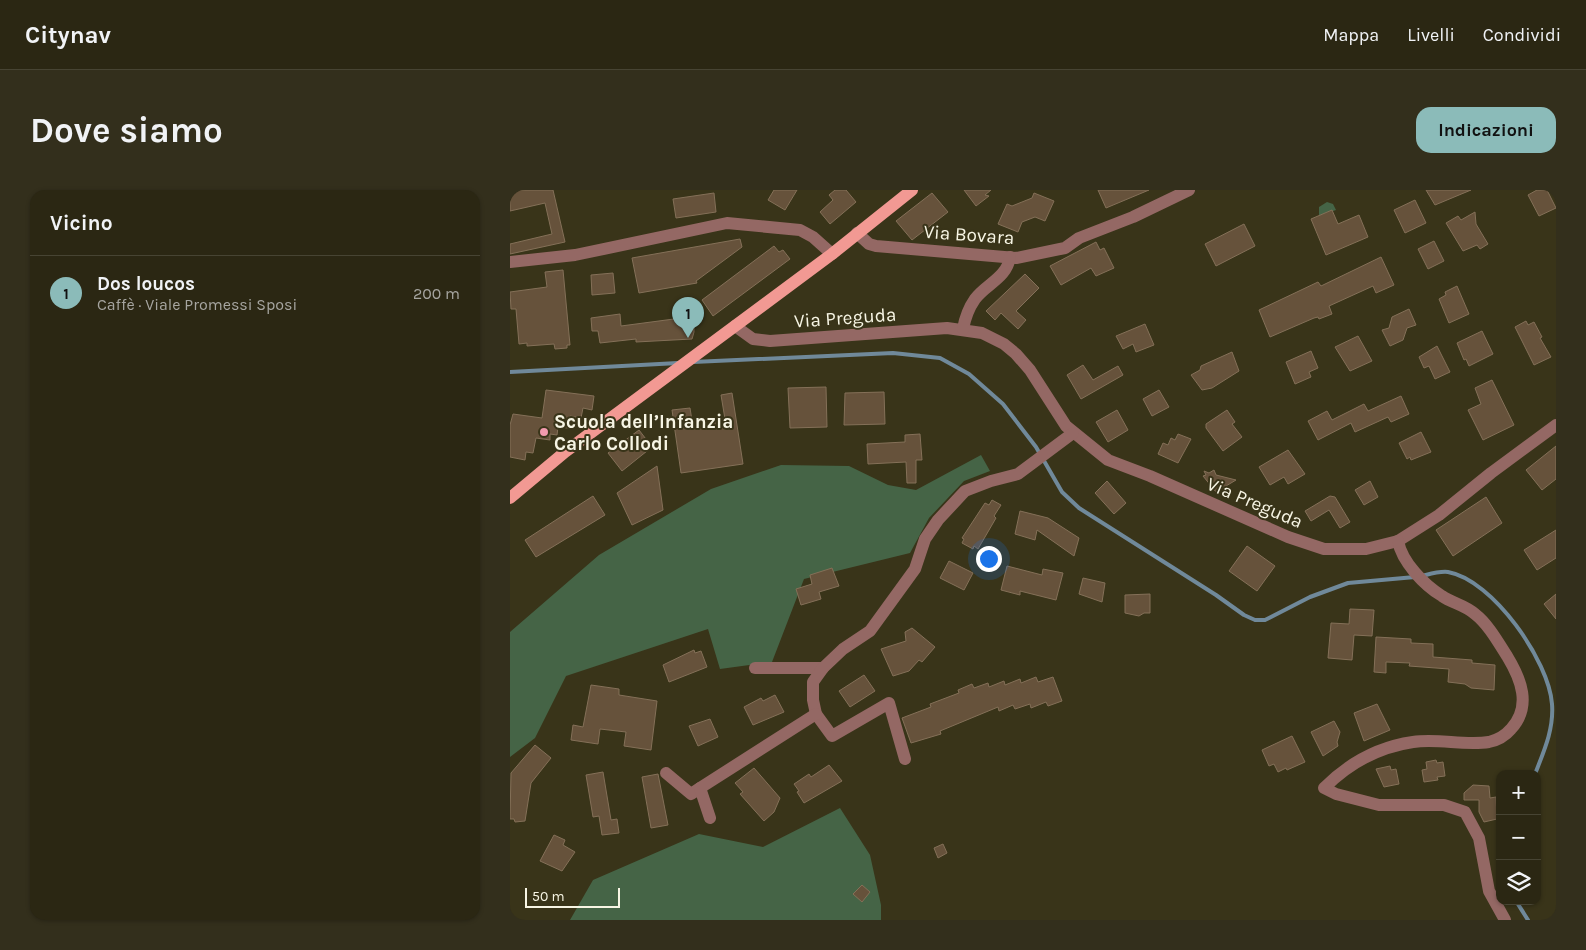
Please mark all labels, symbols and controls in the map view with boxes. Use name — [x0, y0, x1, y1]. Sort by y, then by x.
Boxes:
text: Citynav — [25, 21, 111, 49]
text: Mappa — [1323, 24, 1379, 46]
text: Livelli — [1407, 24, 1455, 46]
text: Condividi — [1483, 24, 1561, 46]
button: Indicazioni — [1416, 107, 1556, 153]
text: Dove siamo — [30, 110, 223, 151]
text: Vicino — [50, 211, 113, 235]
street label: Via Bovara — [923, 221, 1015, 249]
text: Dos loucos — [97, 273, 195, 295]
text: 1 — [63, 284, 69, 303]
text: 200 m — [413, 284, 460, 303]
text: Caffè · Viale Promessi Sposi — [97, 295, 297, 314]
pin: 1 — [672, 297, 704, 338]
street label: Via Preguda — [793, 303, 897, 333]
place label: Scuola dell’Infanzia Carlo Collodi — [554, 411, 733, 455]
marker: Scuola dell’Infanzia Carlo Collodi — [538, 426, 550, 438]
street label: Via Preguda — [1203, 473, 1306, 533]
your location — [976, 546, 1002, 572]
map controls — [1496, 770, 1541, 905]
button: + — [1496, 770, 1541, 815]
button: − — [1496, 815, 1541, 860]
button: layers — [1496, 860, 1541, 905]
scale bar — [525, 885, 620, 908]
text: 50 m — [532, 888, 565, 905]

